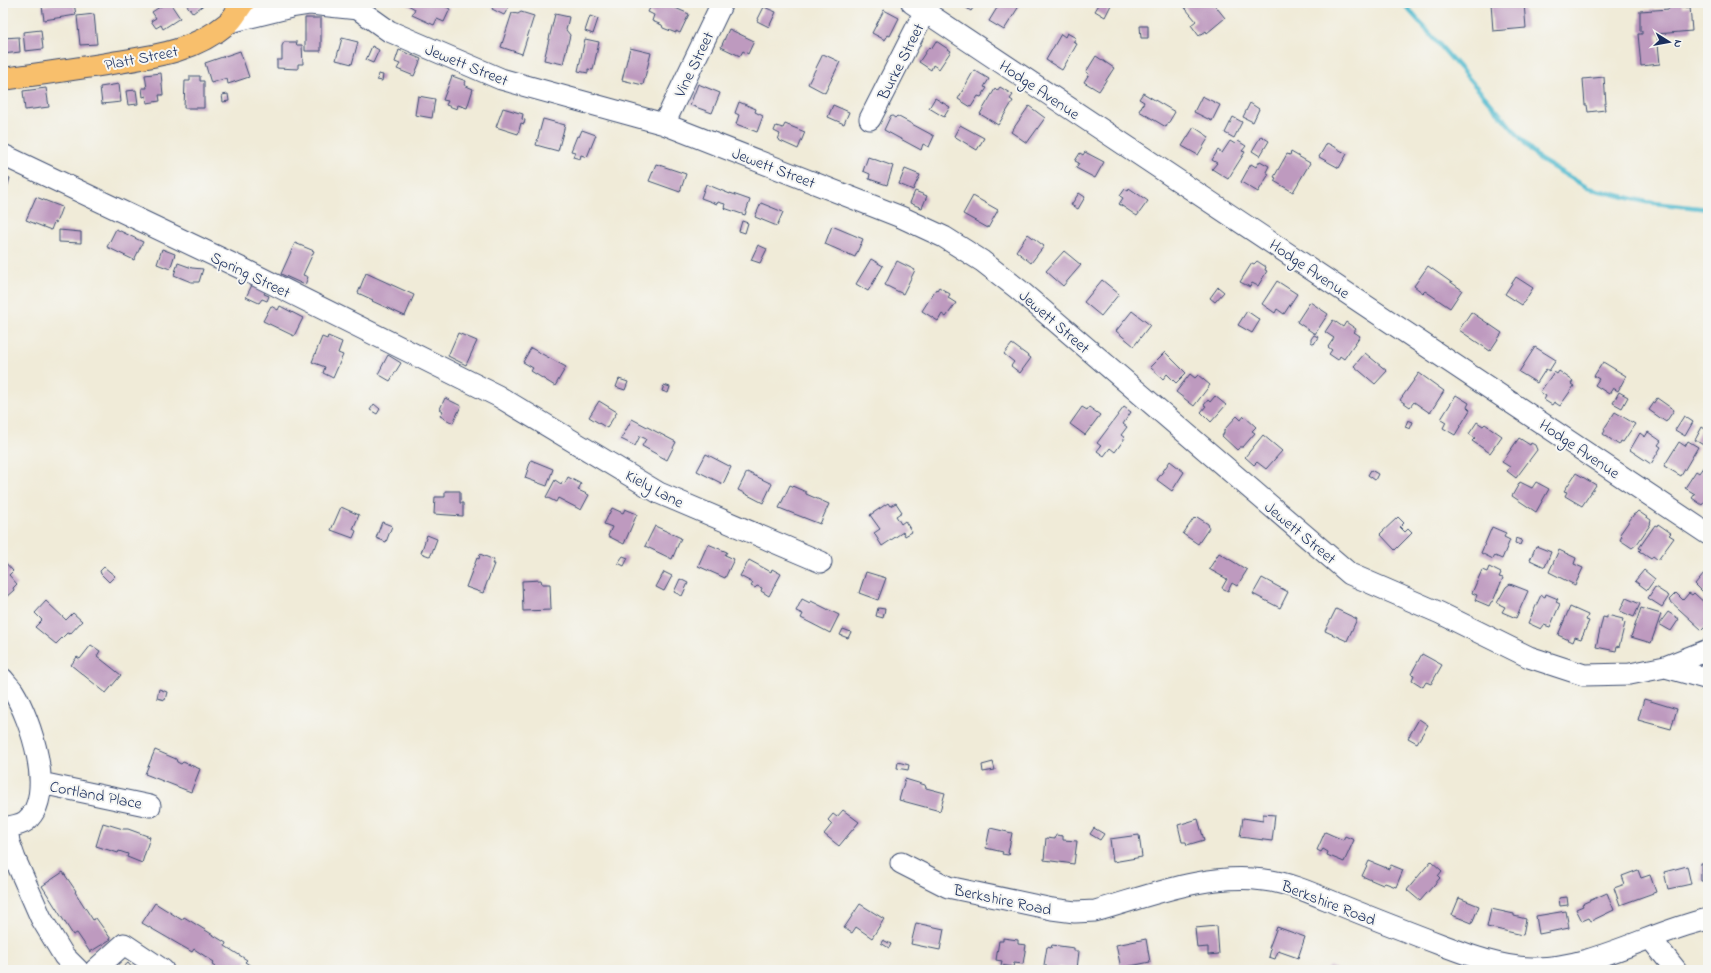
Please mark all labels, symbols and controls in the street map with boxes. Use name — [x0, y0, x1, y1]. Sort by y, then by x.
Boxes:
street label: Burke Street — [872, 19, 932, 105]
north arrow — [1649, 22, 1689, 62]
street label: Vine Street — [668, 27, 721, 103]
street label: Jewett Street — [421, 38, 512, 94]
text: N — [1669, 39, 1686, 49]
street label: Platt Street — [102, 40, 181, 78]
street label: Hodge Avenue — [994, 55, 1085, 127]
street label: Jewett Street — [728, 142, 819, 196]
street label: Hodge Avenue — [1264, 234, 1355, 306]
street label: Spring Street — [206, 246, 295, 306]
street label: Jewett Street — [1013, 285, 1095, 361]
street label: Hodge Avenue — [1534, 414, 1625, 486]
street label: Kiely Lane — [621, 464, 688, 516]
street label: Jewett Street — [1258, 496, 1341, 571]
street label: Cortland Place — [47, 775, 145, 817]
street label: Berkshire Road — [1277, 874, 1379, 933]
street label: Berkshire Road — [950, 879, 1054, 923]

